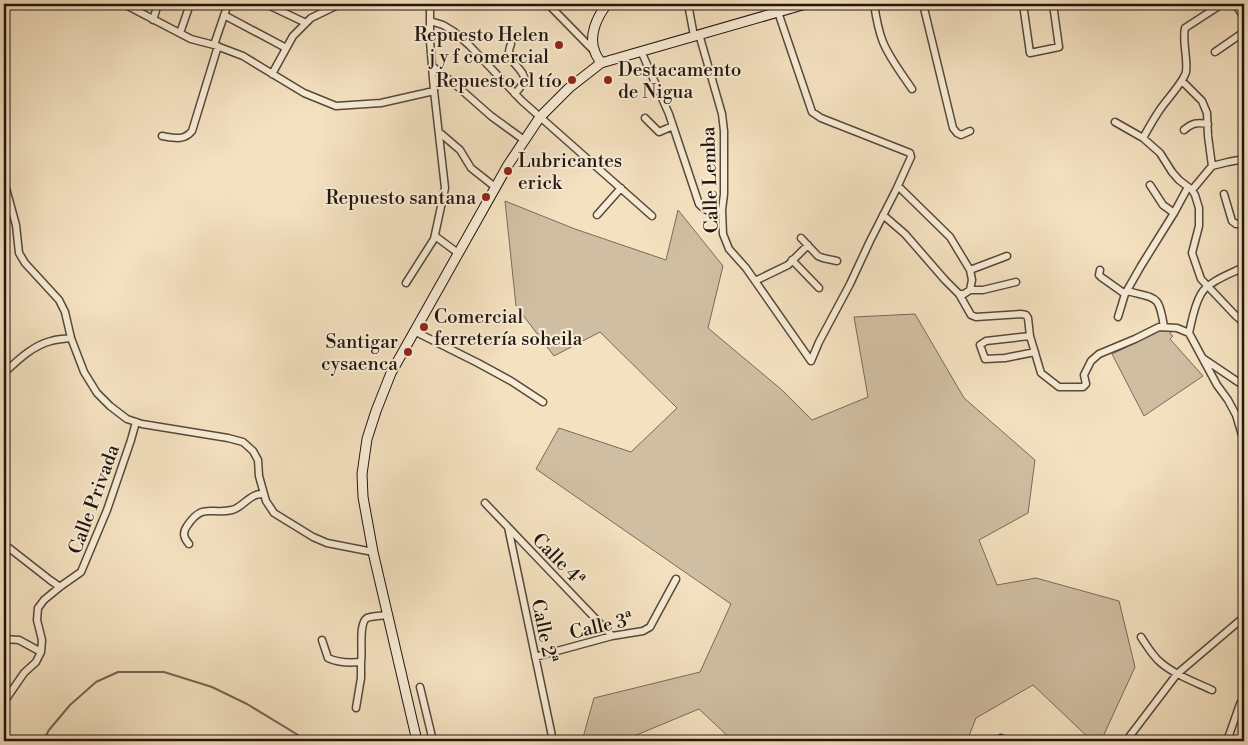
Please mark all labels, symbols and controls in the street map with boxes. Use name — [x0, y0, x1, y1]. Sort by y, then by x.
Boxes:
place label: Repuesto Helen j y f comercial — [414, 23, 549, 69]
marker: Repuesto Helen j y f comercial — [553, 39, 565, 51]
place label: Destacamento de Nigua — [618, 58, 741, 104]
place label: Repuesto el tío — [436, 69, 562, 93]
marker: Repuesto el tío — [566, 74, 578, 86]
marker: Destacamento de Nigua — [602, 74, 614, 86]
street label: Calle Lemba — [696, 126, 724, 234]
place label: Lubricantes erick — [518, 149, 622, 195]
marker: Lubricantes erick — [502, 165, 514, 177]
place label: Repuesto santana — [326, 186, 476, 210]
marker: Repuesto santana — [480, 191, 492, 203]
place label: Comercial ferretería soheila — [434, 305, 583, 351]
marker: Comercial ferretería soheila — [418, 321, 430, 333]
place label: Santigar cysaenca — [321, 330, 398, 376]
marker: Santigar cysaenca — [402, 346, 414, 358]
street label: Calle Privada — [63, 441, 125, 557]
street label: Calle 4ª — [527, 528, 590, 592]
street label: Calle 2ª — [526, 597, 563, 666]
street label: Calle 3ª — [567, 607, 636, 645]

